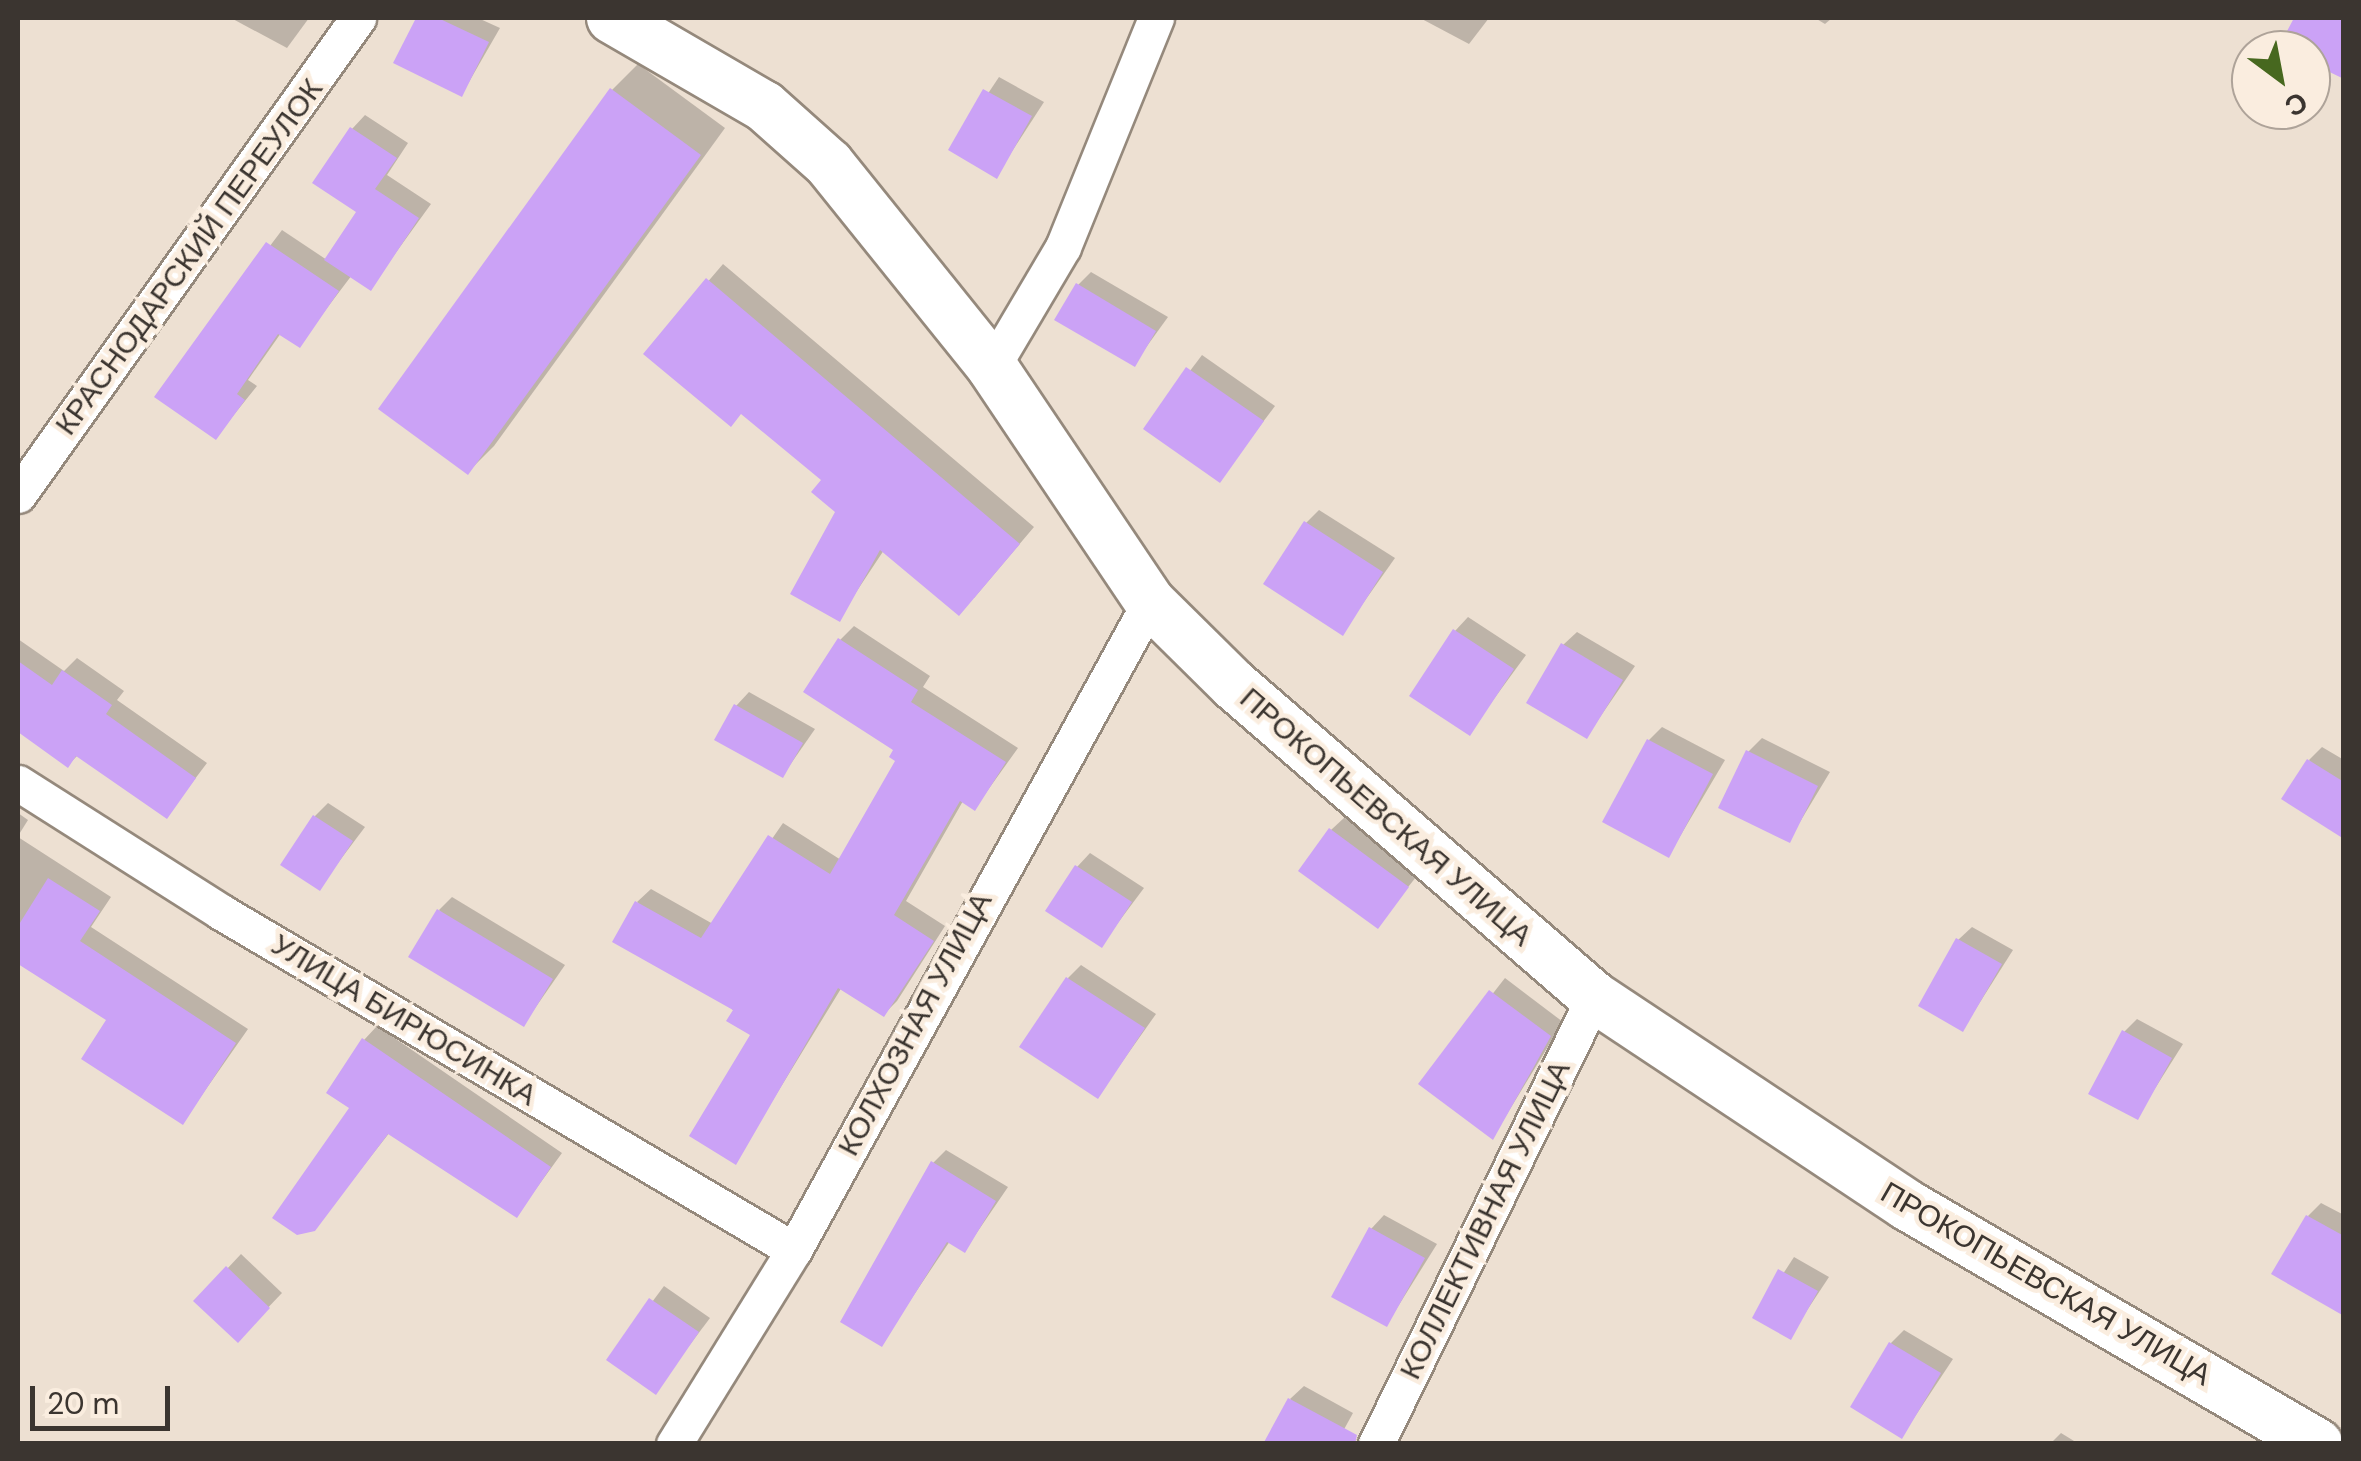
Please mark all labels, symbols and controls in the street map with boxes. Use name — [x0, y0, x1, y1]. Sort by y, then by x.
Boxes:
north arrow — [2231, 30, 2331, 130]
street label: КРАСНОДАРСКИЙ ПЕРЕУЛОК — [48, 72, 330, 442]
text: С — [2278, 83, 2314, 125]
street label: ПРОКОПЬЕВСКАЯ УЛИЦА — [1233, 680, 1539, 954]
street label: КОЛХОЗНАЯ УЛИЦА — [830, 886, 1000, 1162]
street label: УЛИЦА БИРЮСИНКА — [265, 927, 543, 1113]
street label: КОЛЛЕКТИВНАЯ УЛИЦА — [1392, 1055, 1578, 1385]
street label: ПРОКОПЬЕВСКАЯ УЛИЦА — [1874, 1175, 2218, 1393]
scale bar — [35, 1366, 175, 1428]
text: 20 m — [47, 1384, 119, 1423]

